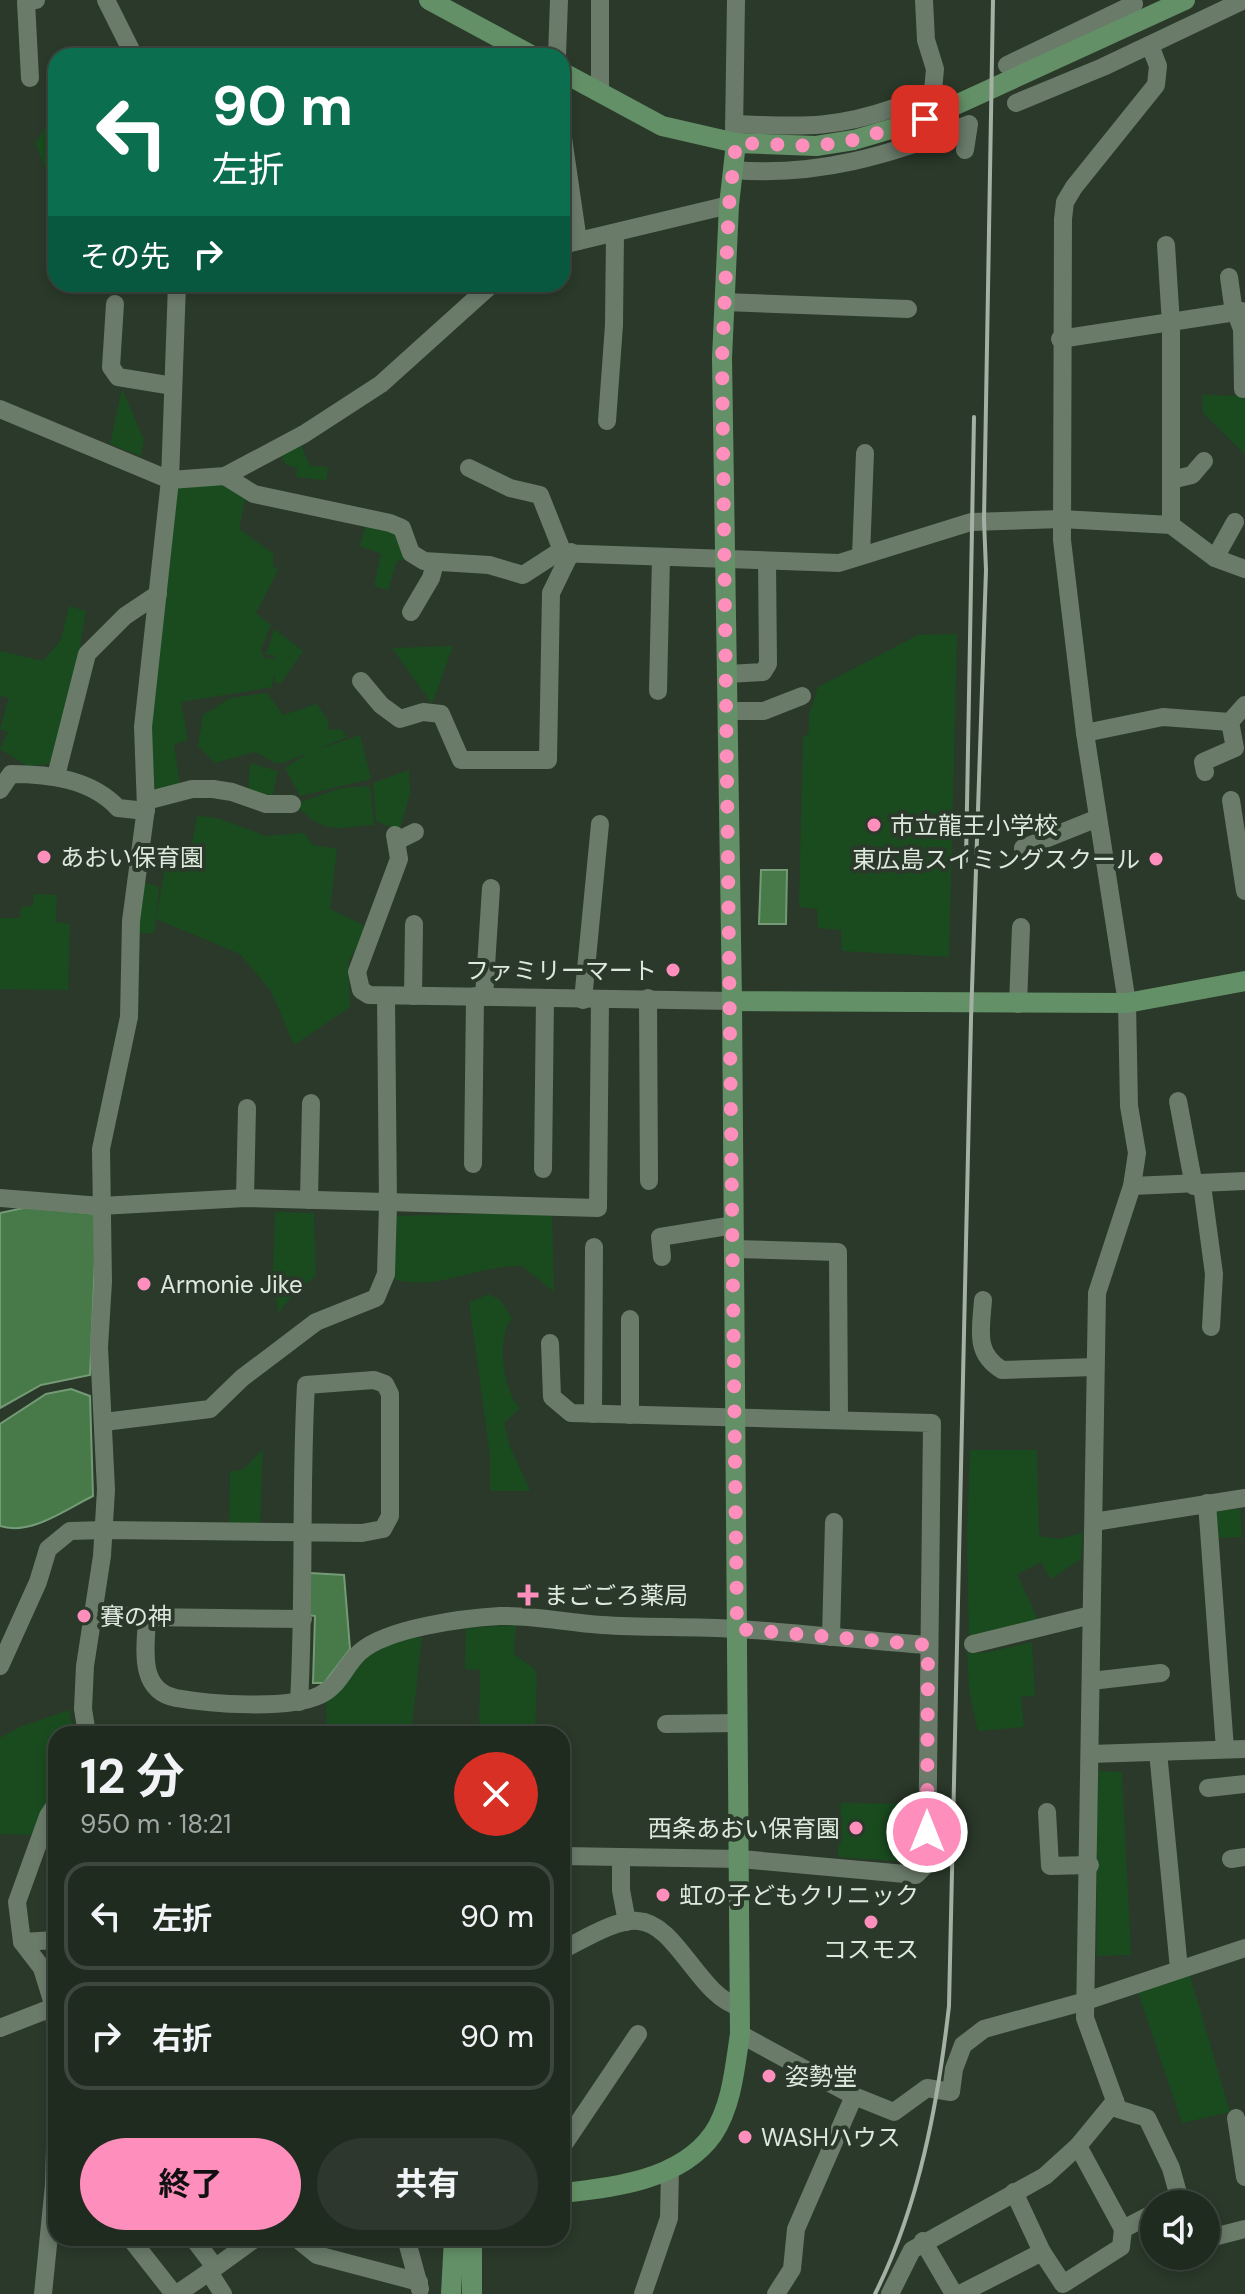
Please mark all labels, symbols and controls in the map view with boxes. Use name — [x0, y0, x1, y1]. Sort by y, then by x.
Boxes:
text: 90 m — [212, 69, 353, 142]
icon: left — [80, 80, 184, 184]
pin — [891, 85, 959, 153]
icon: arrive — [903, 97, 947, 141]
text: 左折 — [212, 146, 284, 193]
icon: right — [186, 232, 230, 276]
text: その先 — [80, 237, 170, 276]
place label: 市立龍王小学校 — [890, 810, 1058, 841]
marker: 市立龍王小学校 — [865, 816, 883, 834]
place label: あおい保育園 — [60, 842, 204, 873]
place label: 東広島スイミングスクール — [852, 844, 1140, 875]
marker: あおい保育園 — [35, 848, 53, 866]
marker: 東広島スイミングスクール — [1147, 850, 1165, 868]
place label: ファミリーマート — [465, 955, 657, 986]
marker: ファミリーマート — [664, 961, 682, 979]
place label: Armonie Jike — [160, 1269, 303, 1300]
marker: Armonie Jike — [135, 1275, 153, 1293]
place label: まごごろ薬局 — [544, 1580, 688, 1611]
marker: まごごろ薬局 — [519, 1586, 537, 1604]
place label: 賽の神 — [100, 1601, 172, 1632]
marker: 賽の神 — [75, 1607, 93, 1625]
text: 12 分 — [80, 1745, 184, 1808]
button: close — [454, 1752, 538, 1836]
position arrow — [885, 1790, 969, 1874]
text: 950 m · 18:21 — [80, 1807, 231, 1841]
place label: 西条あおい保育園 — [648, 1813, 840, 1844]
marker: 西条あおい保育園 — [847, 1819, 865, 1837]
place label: 虹の子どもクリニック — [679, 1880, 919, 1911]
marker: 虹の子どもクリニック — [654, 1886, 672, 1904]
icon: left — [84, 1894, 128, 1938]
text: 90 m — [460, 1897, 534, 1936]
text: 左折 — [152, 1899, 212, 1938]
marker: コスモス — [862, 1913, 880, 1931]
place label: コスモス — [823, 1934, 919, 1965]
icon: right — [84, 2014, 128, 2058]
text: 90 m — [460, 2017, 534, 2056]
text: 右折 — [152, 2019, 212, 2058]
place label: 姿勢堂 — [785, 2061, 857, 2092]
marker: 姿勢堂 — [760, 2067, 778, 2085]
place label: WASHハウス — [761, 2122, 901, 2153]
marker: WASHハウス — [736, 2128, 754, 2146]
button: 終了 — [80, 2138, 301, 2230]
button: 共有 — [317, 2138, 538, 2230]
map controls — [1140, 2190, 1220, 2270]
button: sound — [1140, 2190, 1220, 2270]

